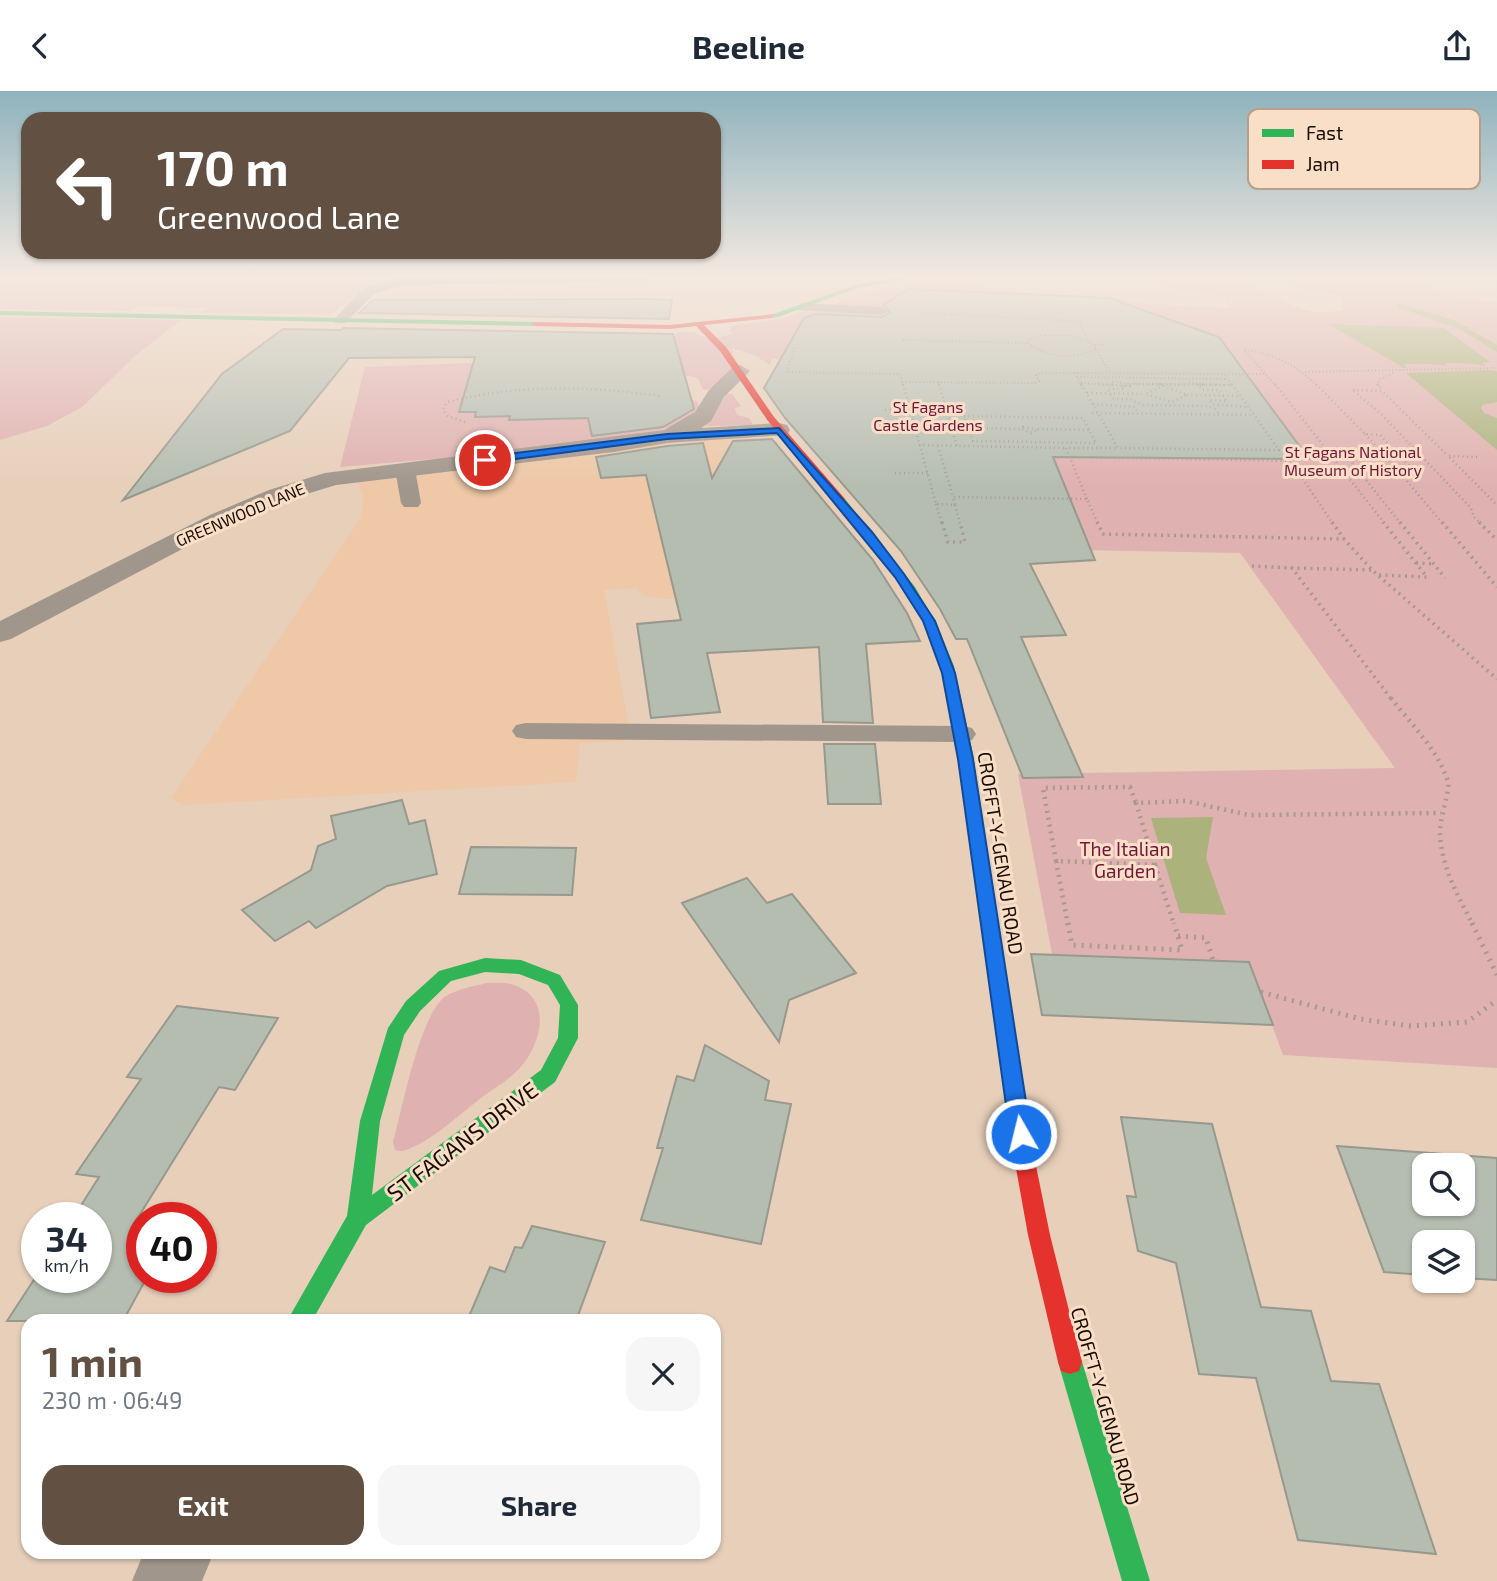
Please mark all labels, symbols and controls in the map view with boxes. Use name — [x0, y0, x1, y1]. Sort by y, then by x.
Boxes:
icon: back — [21, 27, 59, 65]
text: Beeline — [692, 27, 805, 65]
icon: share — [1438, 27, 1476, 65]
legend — [1248, 109, 1480, 189]
text: Fast — [1306, 121, 1343, 144]
text: 170 m — [157, 137, 289, 196]
icon: left — [42, 140, 133, 231]
text: Jam — [1306, 152, 1340, 175]
text: Greenwood Lane — [157, 197, 400, 235]
park label: St Fagans Castle Gardens — [873, 397, 983, 434]
pin — [455, 430, 515, 490]
icon: arrive — [466, 441, 504, 479]
park label: St Fagans National Museum of History — [1284, 442, 1422, 479]
street label: GREENWOOD LANE — [173, 478, 307, 550]
street label: CROFFT-Y-GENAU ROAD — [974, 750, 1028, 956]
park label: The Italian Garden — [1080, 837, 1171, 882]
street label: ST FAGANS DRIVE — [381, 1075, 543, 1207]
position arrow — [984, 1097, 1058, 1171]
map controls — [1412, 1153, 1475, 1293]
button: search — [1412, 1153, 1475, 1216]
speed limit sign: 40 — [126, 1202, 217, 1293]
text: 34 — [45, 1217, 88, 1259]
button: layers — [1412, 1230, 1475, 1293]
text: km/h — [44, 1254, 89, 1276]
street label: CROFFT-Y-GENAU ROAD — [1067, 1304, 1145, 1508]
text: 1 min — [42, 1335, 143, 1385]
button: close — [626, 1337, 700, 1411]
text: 230 m · 06:49 — [42, 1386, 182, 1414]
button: Exit — [42, 1465, 364, 1545]
button: Share — [378, 1465, 700, 1545]

